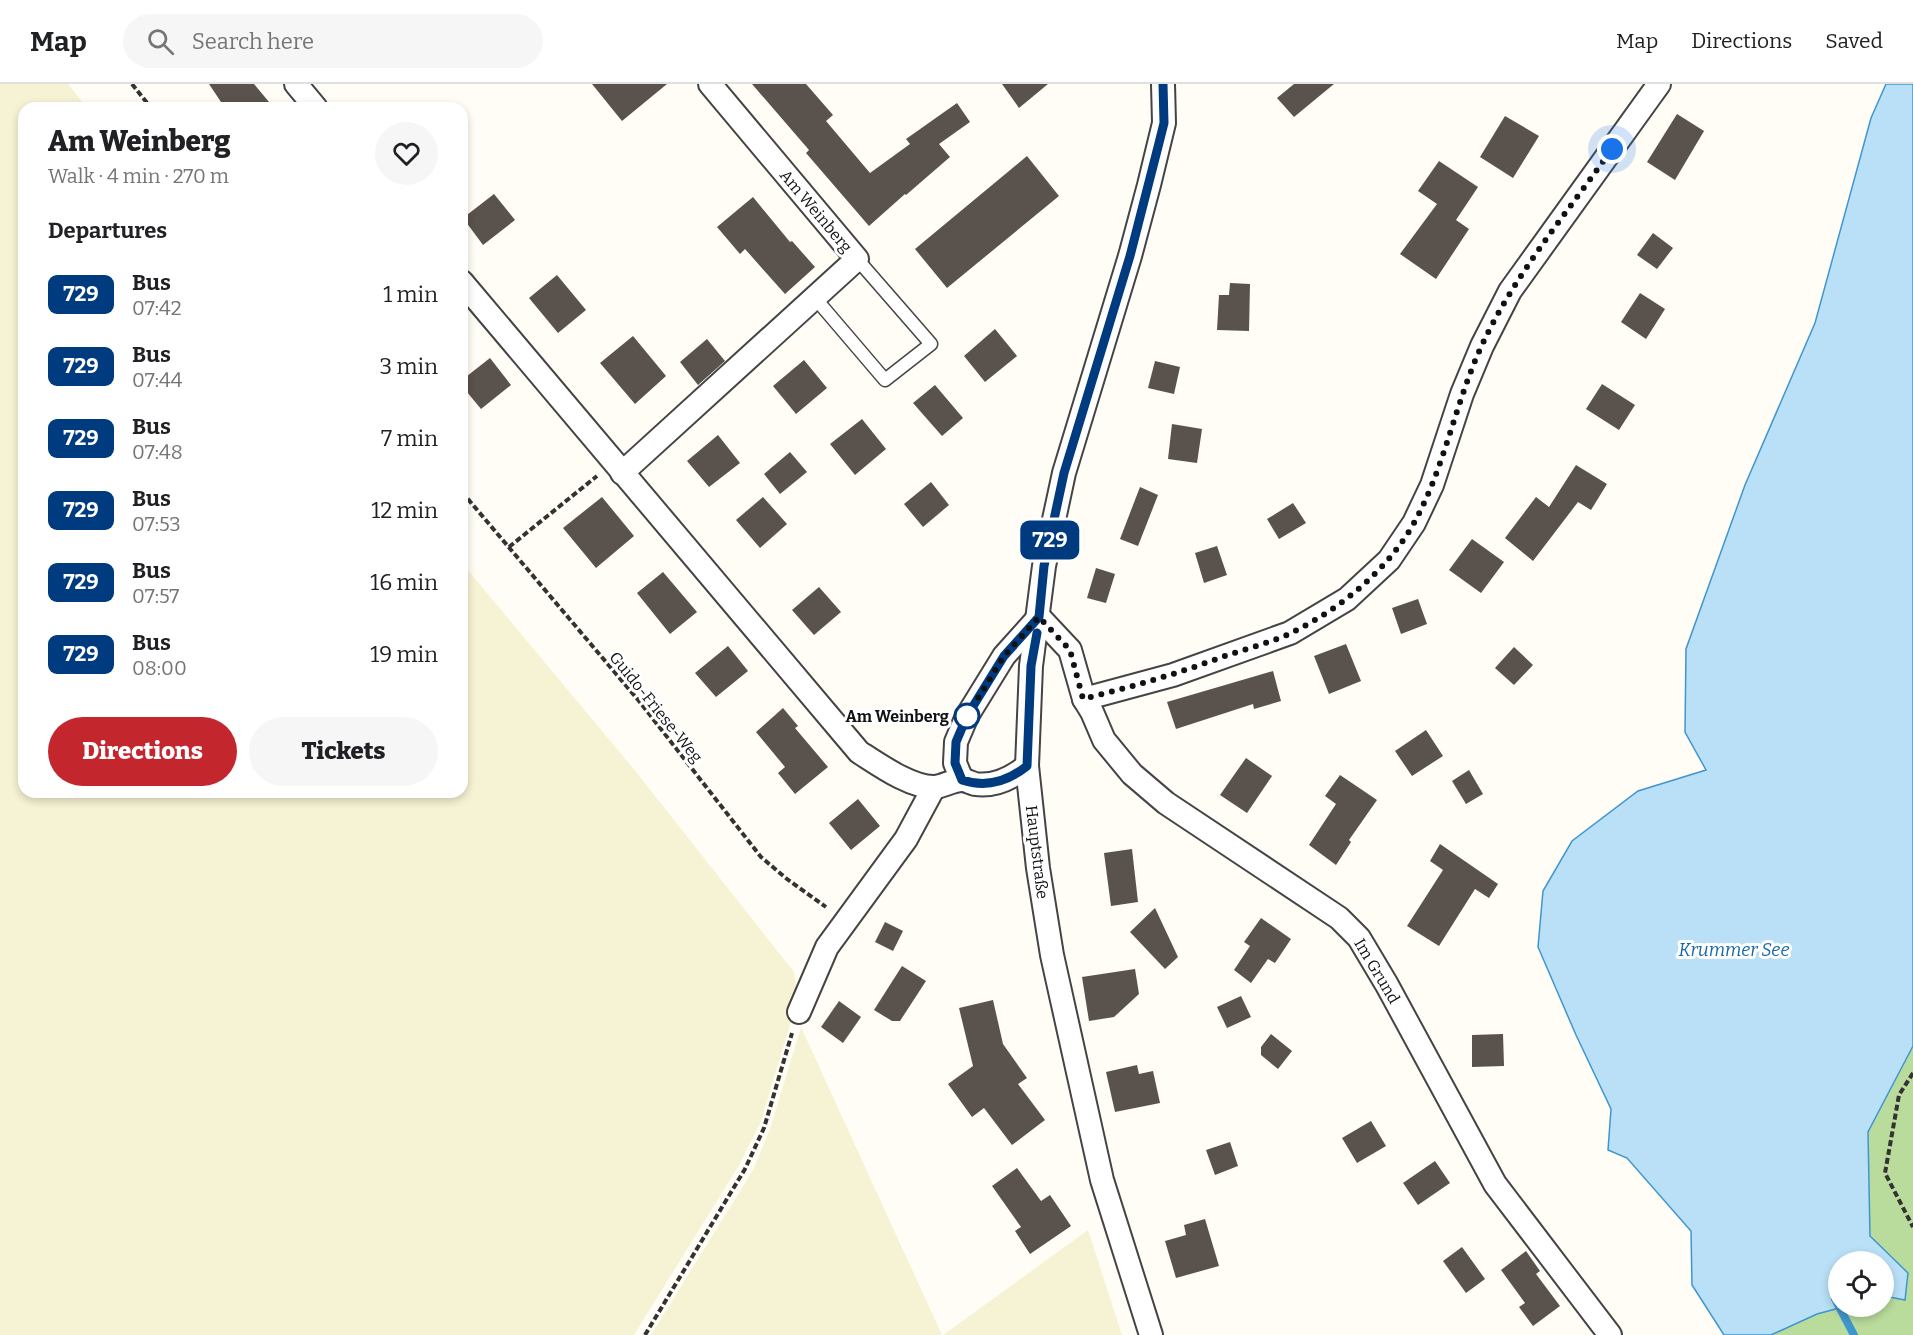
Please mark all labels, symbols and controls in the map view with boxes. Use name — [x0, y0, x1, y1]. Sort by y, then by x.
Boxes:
search box — [123, 14, 543, 68]
text: Map — [30, 25, 87, 58]
icon: search — [144, 25, 177, 58]
text: Search here — [192, 28, 314, 55]
text: Map — [1616, 28, 1658, 54]
text: Directions — [1691, 28, 1792, 54]
text: Saved — [1825, 28, 1883, 54]
button: heart — [375, 122, 438, 185]
text: Am Weinberg — [48, 125, 230, 158]
your location — [1597, 134, 1627, 164]
text: Walk · 4 min · 270 m — [48, 164, 229, 188]
street label: Am Weinberg — [776, 166, 856, 256]
text: Departures — [48, 217, 167, 244]
text: Bus — [132, 269, 171, 296]
text: 729 — [63, 281, 99, 307]
text: 1 min — [383, 281, 438, 308]
text: 07:42 — [132, 296, 182, 320]
text: Bus — [132, 341, 171, 368]
text: 729 — [63, 353, 99, 379]
text: 3 min — [380, 353, 438, 380]
text: 07:44 — [132, 368, 183, 392]
text: Bus — [132, 413, 171, 440]
text: 729 — [63, 425, 99, 451]
text: 7 min — [381, 425, 438, 452]
text: 07:48 — [132, 440, 183, 464]
text: Bus — [132, 485, 171, 512]
text: 729 — [63, 497, 99, 523]
text: 12 min — [371, 497, 438, 524]
text: 07:53 — [132, 512, 181, 536]
line badge: 729 — [1016, 520, 1084, 560]
text: 729 — [1032, 527, 1068, 553]
text: Bus — [132, 557, 171, 584]
text: 729 — [63, 569, 99, 595]
text: 16 min — [370, 569, 438, 596]
text: 07:57 — [132, 584, 179, 608]
text: Bus — [132, 629, 171, 656]
text: 729 — [63, 641, 99, 667]
text: 19 min — [370, 641, 438, 668]
street label: Guido-Friese-Weg — [605, 648, 707, 766]
text: 08:00 — [132, 656, 187, 680]
marker: Am Weinberg — [954, 703, 980, 729]
place label: Am Weinberg — [845, 707, 949, 726]
button: Directions — [48, 717, 237, 786]
button: Tickets — [249, 717, 438, 786]
street label: Hauptstraße — [1022, 804, 1052, 900]
street label: Im Grund — [1350, 935, 1404, 1007]
water label: Krummer See — [1679, 939, 1789, 961]
map controls — [1828, 1251, 1894, 1317]
button: locate — [1828, 1251, 1894, 1317]

